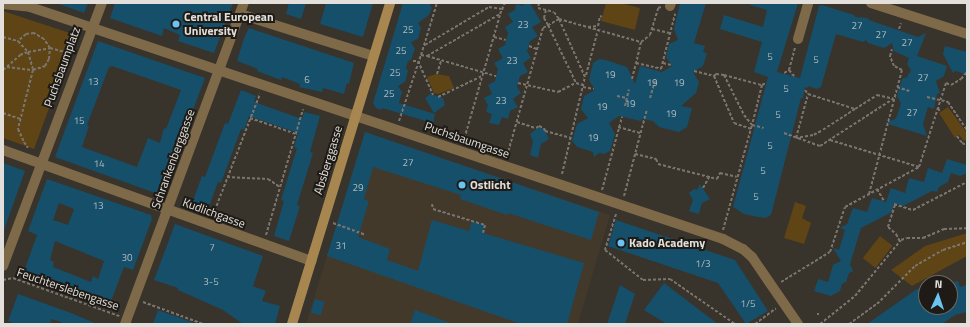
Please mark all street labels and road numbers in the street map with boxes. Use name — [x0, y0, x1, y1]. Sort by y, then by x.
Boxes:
street label: Puchsbaumplatz — [41, 25, 83, 109]
street label: Schrankenberggasse — [148, 107, 198, 211]
street label: Puchsbaumgasse — [423, 119, 511, 161]
street label: Absberggasse — [311, 124, 345, 196]
street label: Kudlichgasse — [181, 195, 247, 231]
street label: Feuchterslebengasse — [15, 265, 121, 313]

